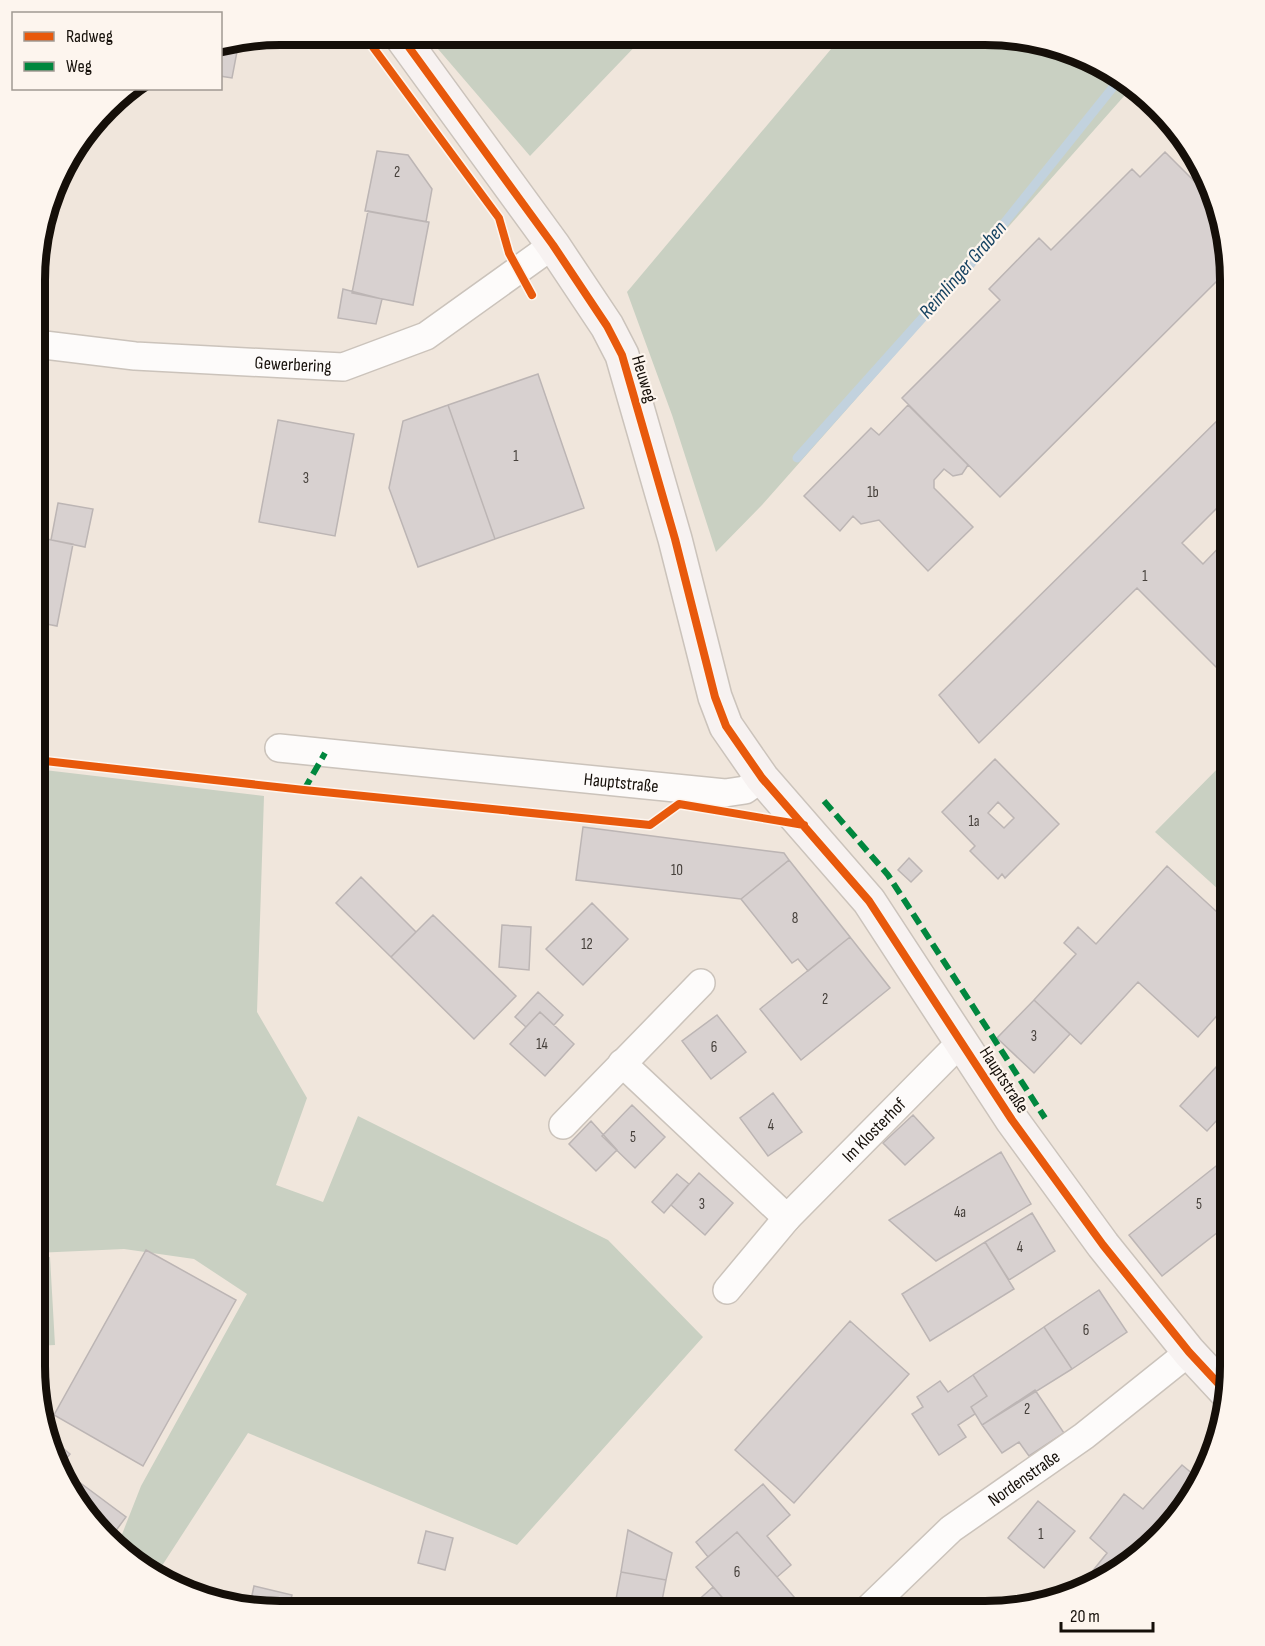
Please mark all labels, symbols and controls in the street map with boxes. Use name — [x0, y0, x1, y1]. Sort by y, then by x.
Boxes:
legend — [12, 12, 222, 90]
text: Radweg — [66, 26, 113, 47]
text: Weg — [66, 56, 92, 77]
house number: 2 — [394, 163, 400, 182]
water label: Reimlinger Graben — [914, 216, 1012, 324]
street label: Gewerbering — [254, 352, 332, 377]
street label: Heuweg — [627, 353, 661, 405]
house number: 1 — [513, 447, 519, 466]
house number: 3 — [303, 469, 309, 488]
house number: 1b — [867, 483, 879, 502]
house number: 1 — [1142, 567, 1148, 586]
street label: Hauptstraße — [583, 768, 660, 797]
house number: 1a — [968, 812, 980, 831]
house number: 10 — [671, 861, 683, 880]
house number: 8 — [792, 909, 798, 928]
house number: 12 — [581, 935, 593, 954]
house number: 2 — [822, 990, 828, 1009]
house number: 3 — [1031, 1027, 1037, 1046]
house number: 14 — [536, 1035, 548, 1054]
house number: 6 — [711, 1038, 717, 1057]
street label: Hauptstraße — [975, 1043, 1033, 1117]
street label: Im Klosterhof — [838, 1093, 911, 1167]
house number: 4 — [768, 1116, 774, 1135]
house number: 5 — [630, 1128, 636, 1147]
house number: 3 — [699, 1195, 705, 1214]
house number: 5 — [1196, 1195, 1202, 1214]
house number: 4a — [954, 1203, 966, 1222]
house number: 4 — [1017, 1238, 1023, 1257]
house number: 6 — [1083, 1321, 1089, 1340]
house number: 2 — [1024, 1400, 1030, 1419]
street label: Nordenstraße — [984, 1446, 1064, 1510]
house number: 1 — [1038, 1525, 1044, 1544]
house number: 6 — [734, 1563, 740, 1582]
scale bar — [1061, 1595, 1152, 1633]
text: 20 m — [1070, 1606, 1100, 1627]

